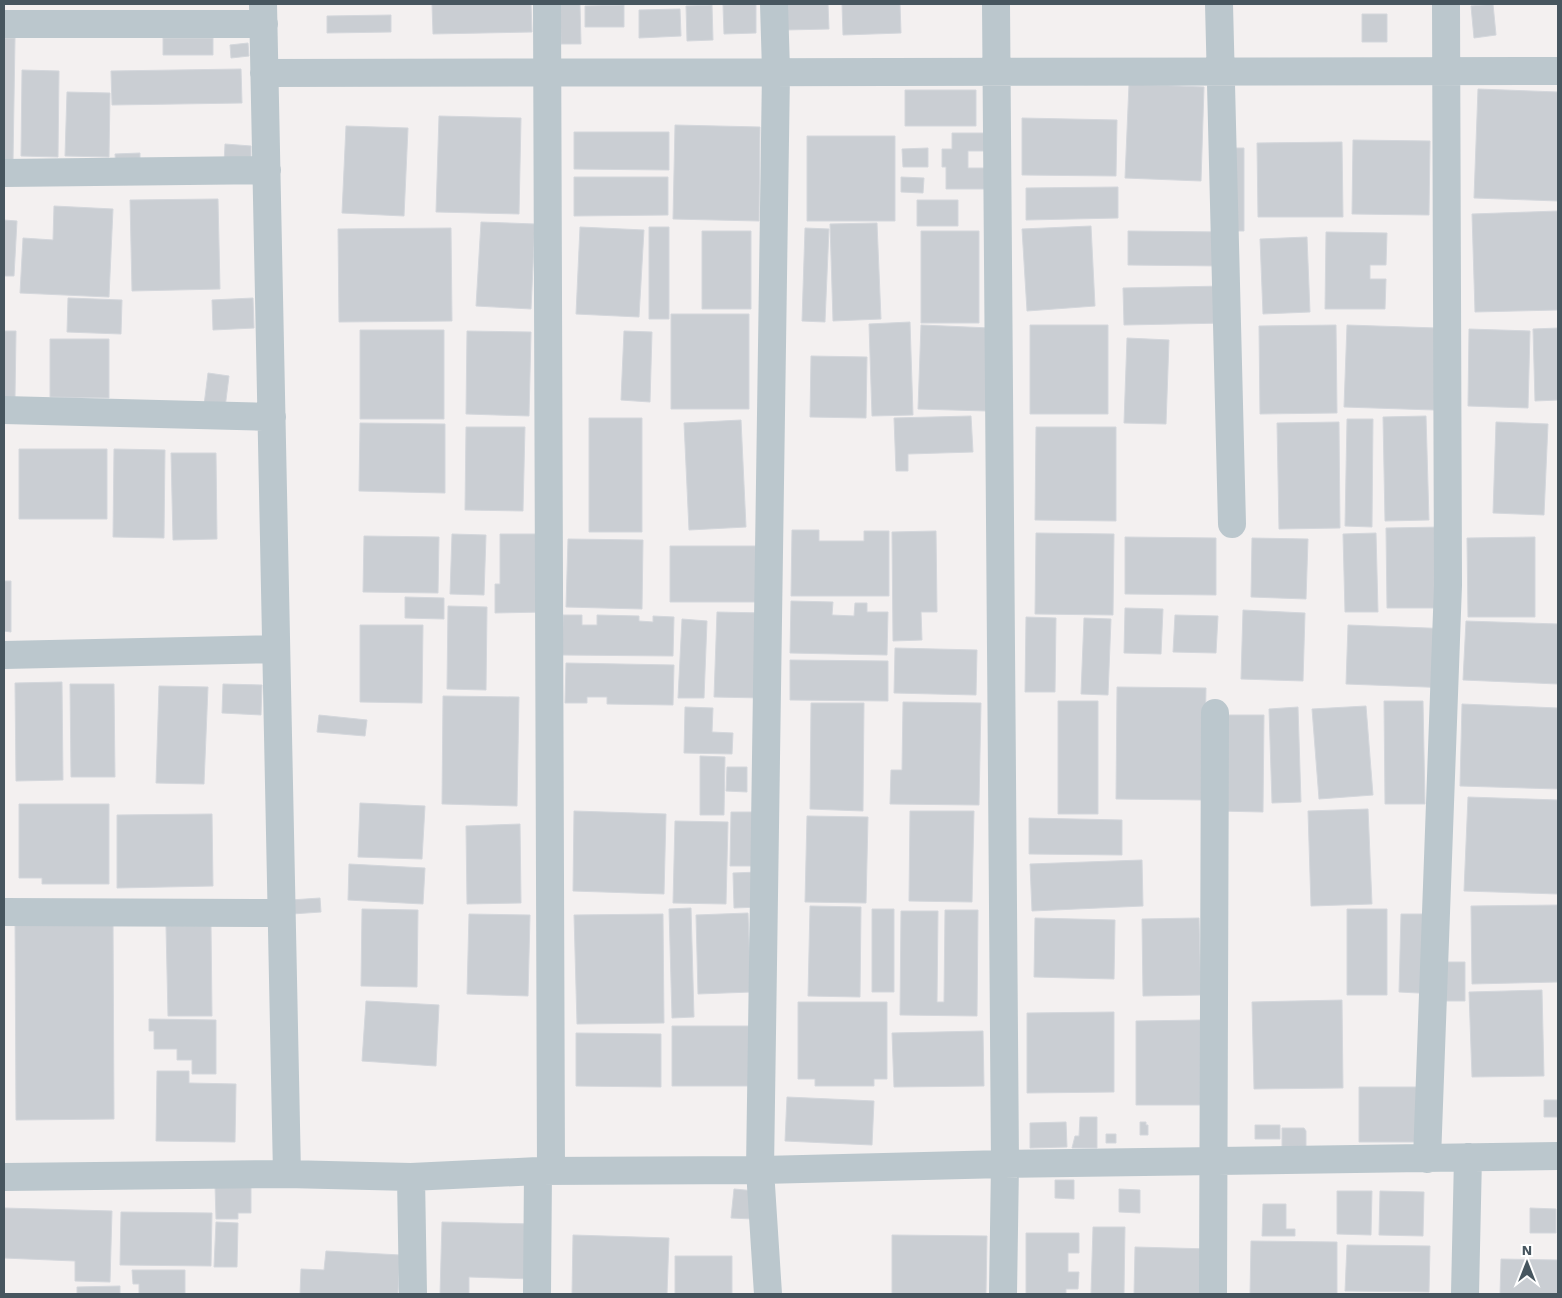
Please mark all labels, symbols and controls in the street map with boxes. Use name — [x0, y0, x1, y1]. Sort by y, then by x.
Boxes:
north arrow — [1502, 1238, 1552, 1288]
text: N — [1522, 1242, 1532, 1258]

